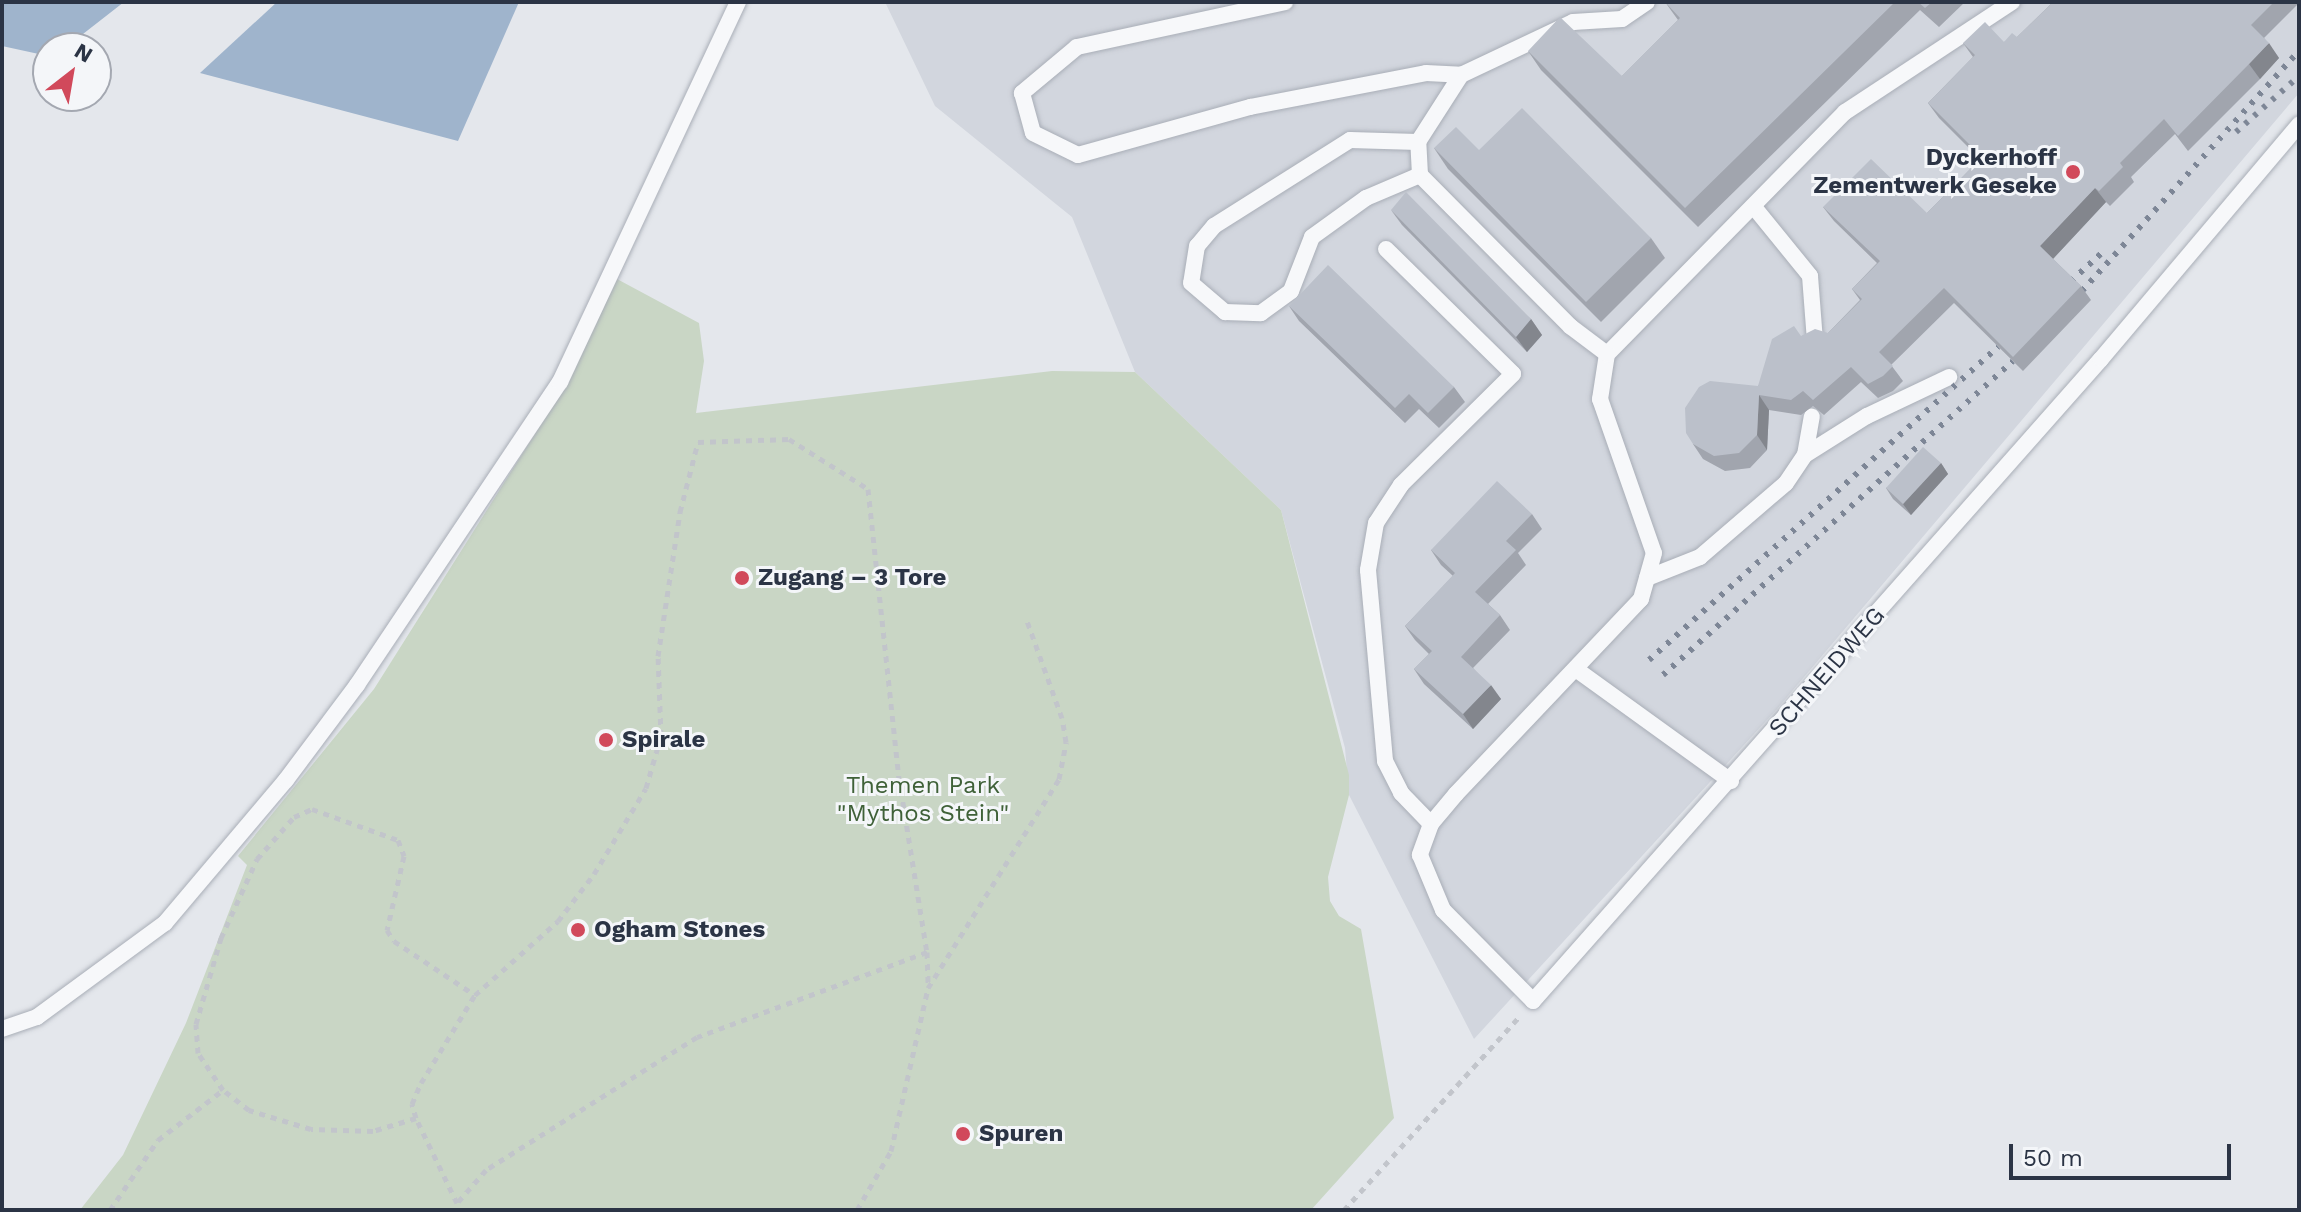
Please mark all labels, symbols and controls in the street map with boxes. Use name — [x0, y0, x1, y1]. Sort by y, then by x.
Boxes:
north arrow — [32, 32, 112, 112]
text: N — [70, 38, 97, 68]
place label: Dyckerhoff Zementwerk Geseke — [1813, 144, 2057, 200]
marker: Dyckerhoff Zementwerk Geseke — [2064, 163, 2082, 181]
place label: Zugang – 3 Tore — [758, 564, 947, 592]
marker: Zugang – 3 Tore — [733, 569, 751, 587]
street label: SCHNEIDWEG — [1763, 601, 1891, 743]
place label: Spirale — [622, 726, 705, 754]
marker: Spirale — [597, 731, 615, 749]
park label: Themen Park "Mythos Stein" — [837, 772, 1009, 828]
place label: Ogham Stones — [594, 916, 765, 944]
marker: Ogham Stones — [569, 921, 587, 939]
place label: Spuren — [979, 1120, 1063, 1148]
marker: Spuren — [954, 1125, 972, 1143]
scale bar — [2013, 1128, 2235, 1178]
text: 50 m — [2023, 1144, 2083, 1172]

